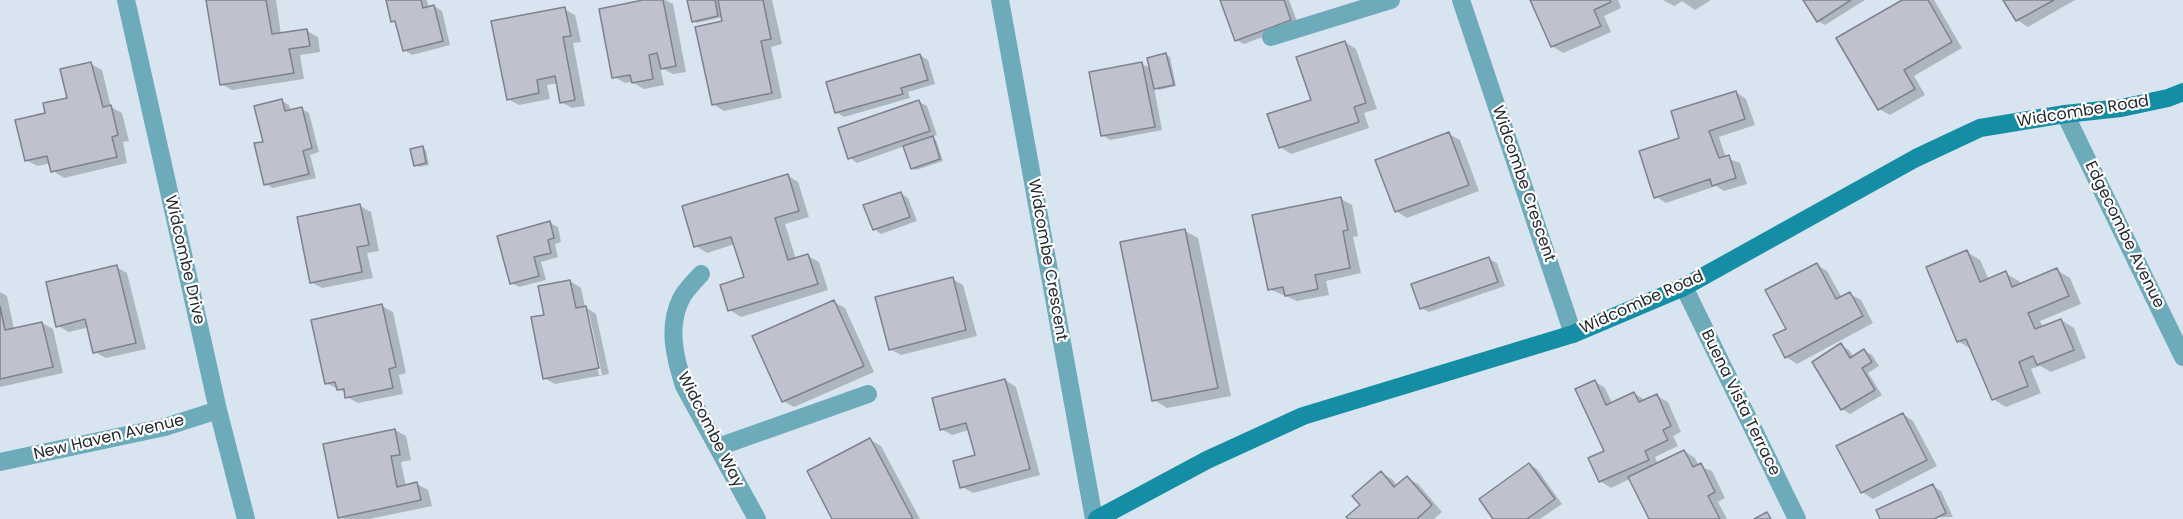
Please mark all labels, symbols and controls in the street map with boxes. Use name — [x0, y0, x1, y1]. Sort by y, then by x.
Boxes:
street label: Widcombe Road — [2016, 92, 2150, 132]
street label: Widcombe Crescent — [1487, 103, 1559, 265]
street label: Edgecombe Avenue — [2080, 158, 2168, 312]
street label: Widcombe Crescent — [1023, 178, 1071, 342]
street label: Widcombe Drive — [160, 194, 208, 326]
street label: Widcombe Road — [1577, 267, 1707, 339]
street label: Buena Vista Terrace — [1696, 327, 1784, 479]
street label: Widcombe Way — [673, 369, 747, 491]
street label: New Haven Avenue — [32, 411, 186, 465]

